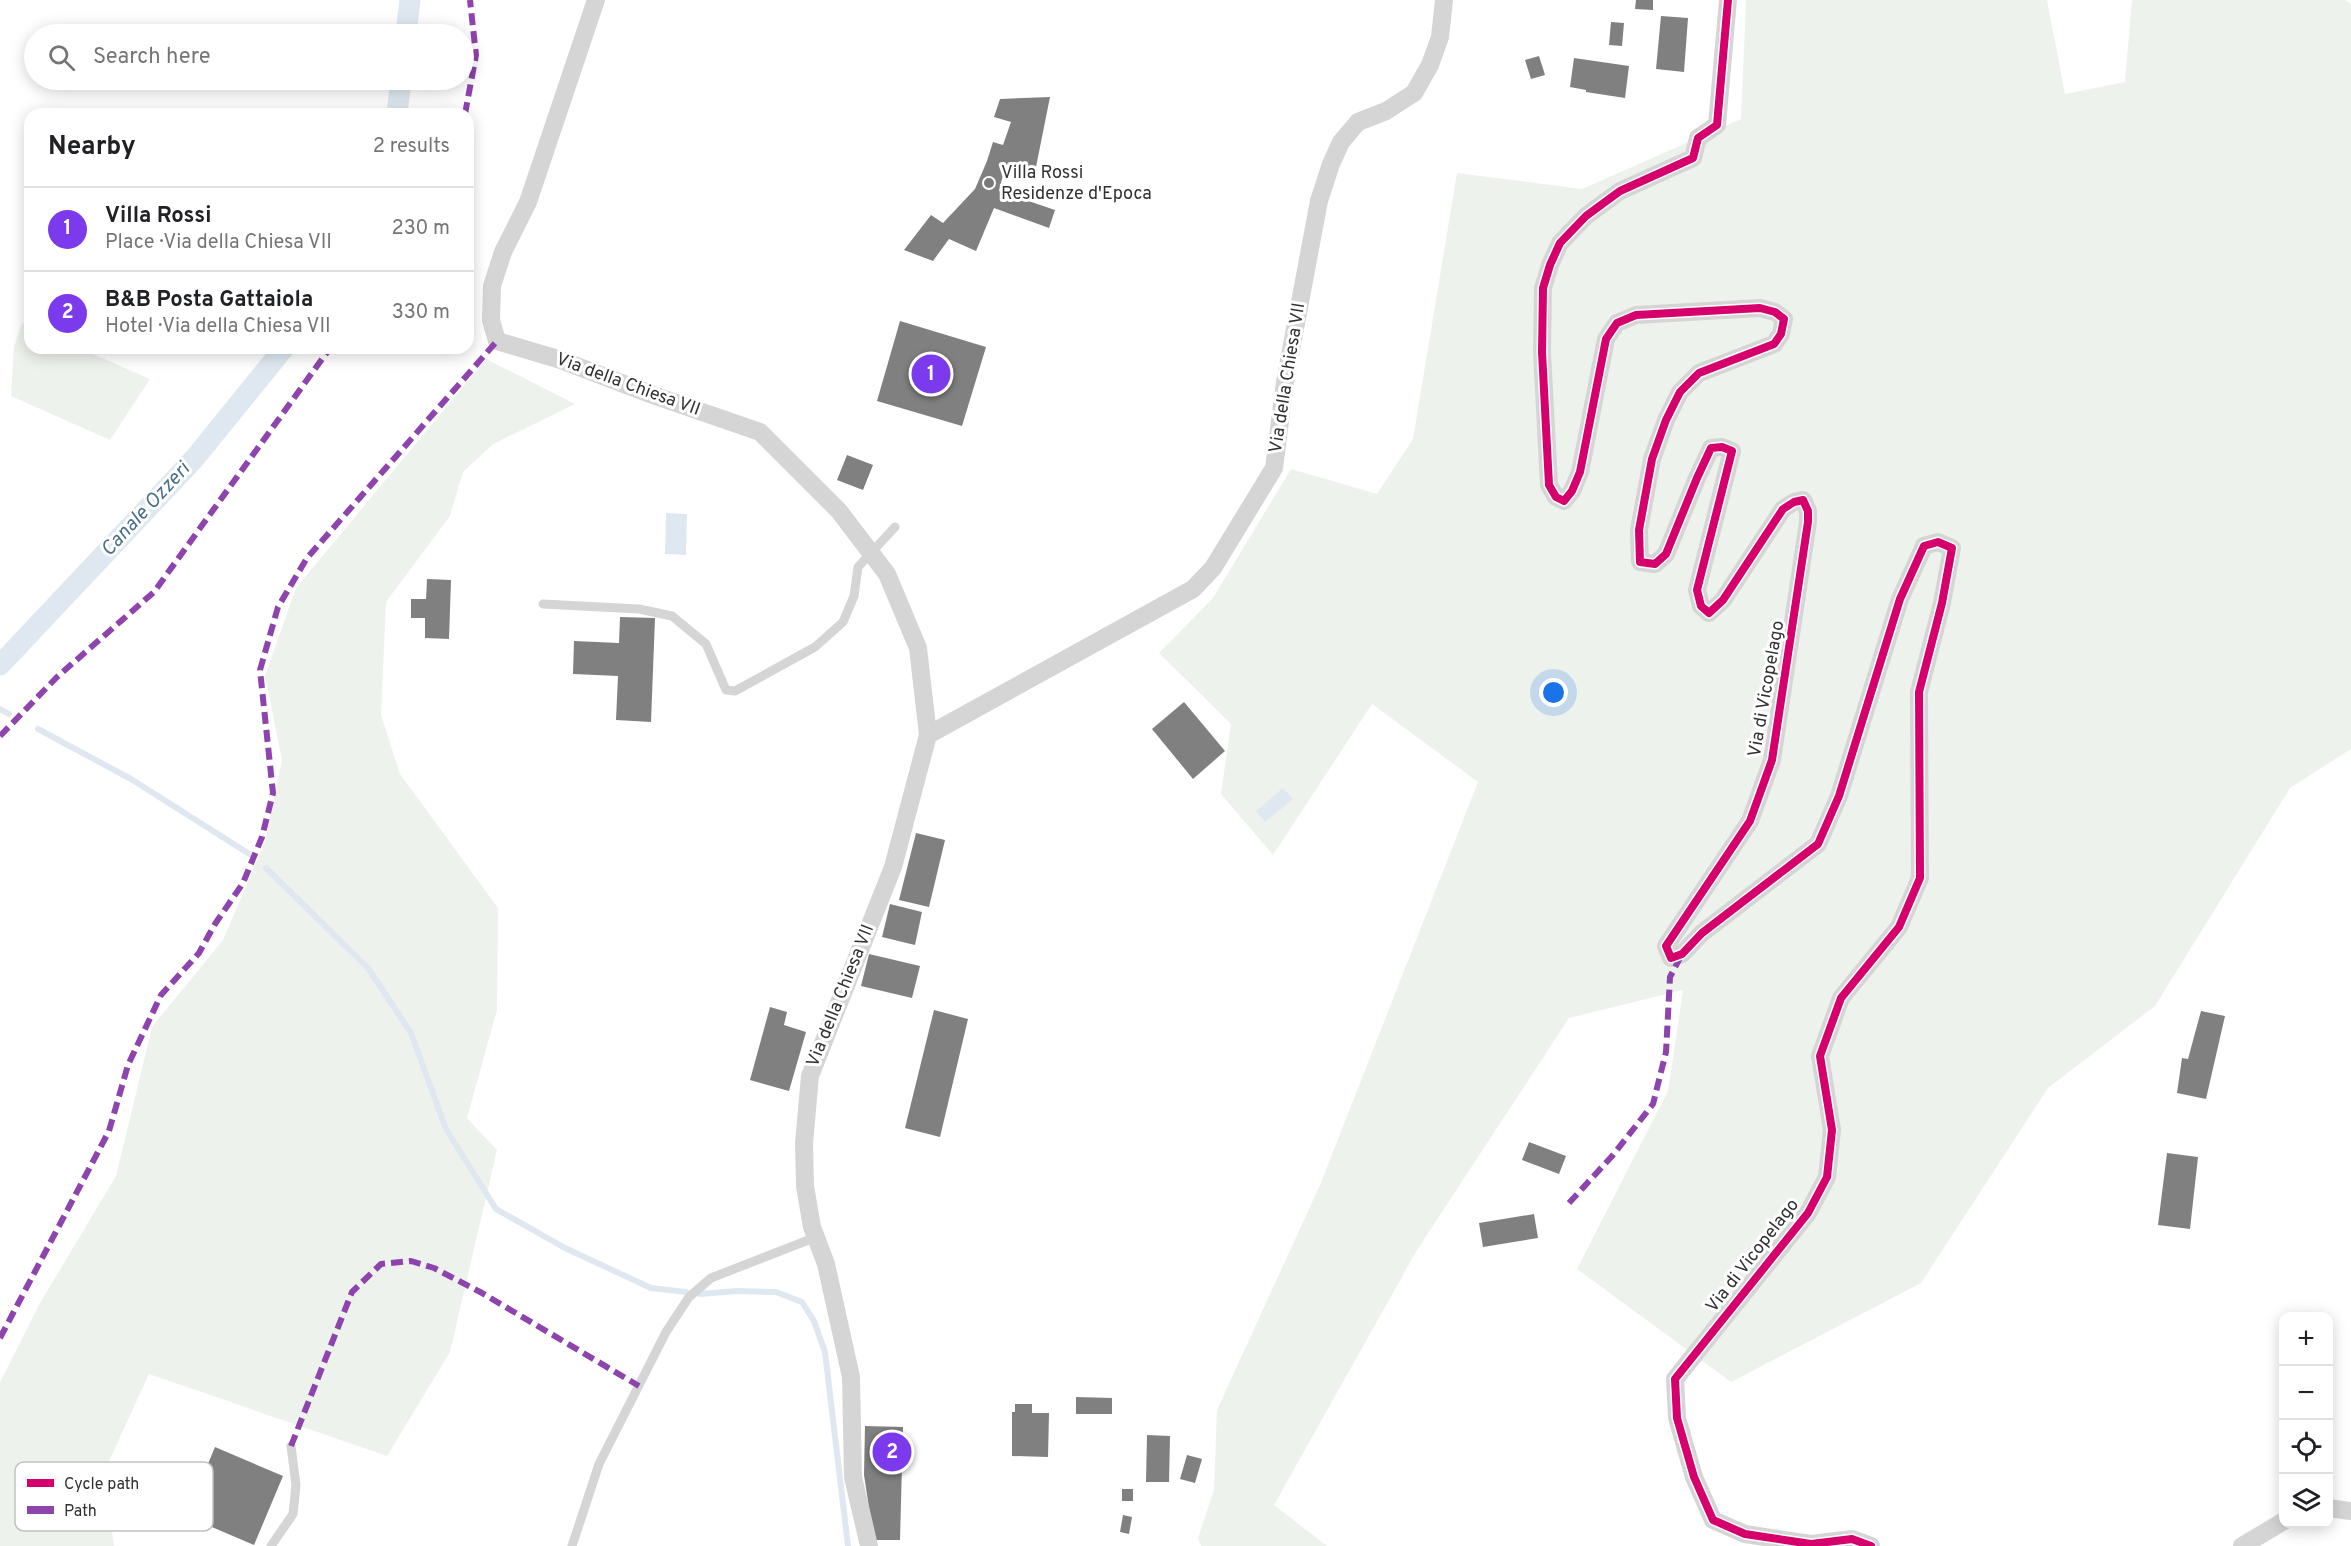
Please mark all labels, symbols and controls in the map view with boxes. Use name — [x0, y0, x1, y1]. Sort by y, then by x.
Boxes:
search box — [24, 24, 474, 90]
icon: search — [45, 41, 78, 74]
text: Search here — [93, 44, 211, 71]
text: Nearby — [48, 131, 136, 164]
text: 2 results — [373, 134, 450, 160]
place label: Villa Rossi Residenze d'Epoca — [1001, 162, 1152, 206]
marker: Villa Rossi Residenze d'Epoca — [982, 176, 996, 190]
text: Villa Rossi — [105, 203, 211, 230]
text: 1 — [64, 216, 72, 242]
text: 230 m — [391, 216, 450, 242]
text: Place · Via della Chiesa VII — [105, 230, 332, 256]
text: B&B Posta Gattaiola — [105, 287, 313, 314]
text: 2 — [61, 300, 74, 326]
text: 330 m — [392, 300, 450, 326]
street label: Via della Chiesa VII — [1265, 301, 1311, 455]
text: Hotel · Via della Chiesa VII — [105, 314, 331, 340]
street label: Via della Chiesa VII — [553, 348, 703, 422]
pin: 1 — [912, 352, 950, 397]
water label: Canale Ozzeri — [96, 457, 197, 563]
street label: Via di Vicopelago — [1744, 619, 1790, 759]
your location — [1539, 678, 1568, 707]
street label: Via della Chiesa VII — [802, 921, 880, 1071]
street label: Via di Vicopelago — [1701, 1194, 1805, 1318]
map controls — [2279, 1312, 2333, 1528]
button: + — [2279, 1312, 2333, 1366]
button: − — [2279, 1366, 2333, 1420]
button: locate — [2279, 1420, 2333, 1474]
pin: 2 — [872, 1430, 912, 1474]
legend — [15, 1462, 213, 1531]
button: layers — [2279, 1474, 2333, 1528]
text: Cycle path — [64, 1475, 139, 1495]
text: Path — [64, 1502, 97, 1522]

